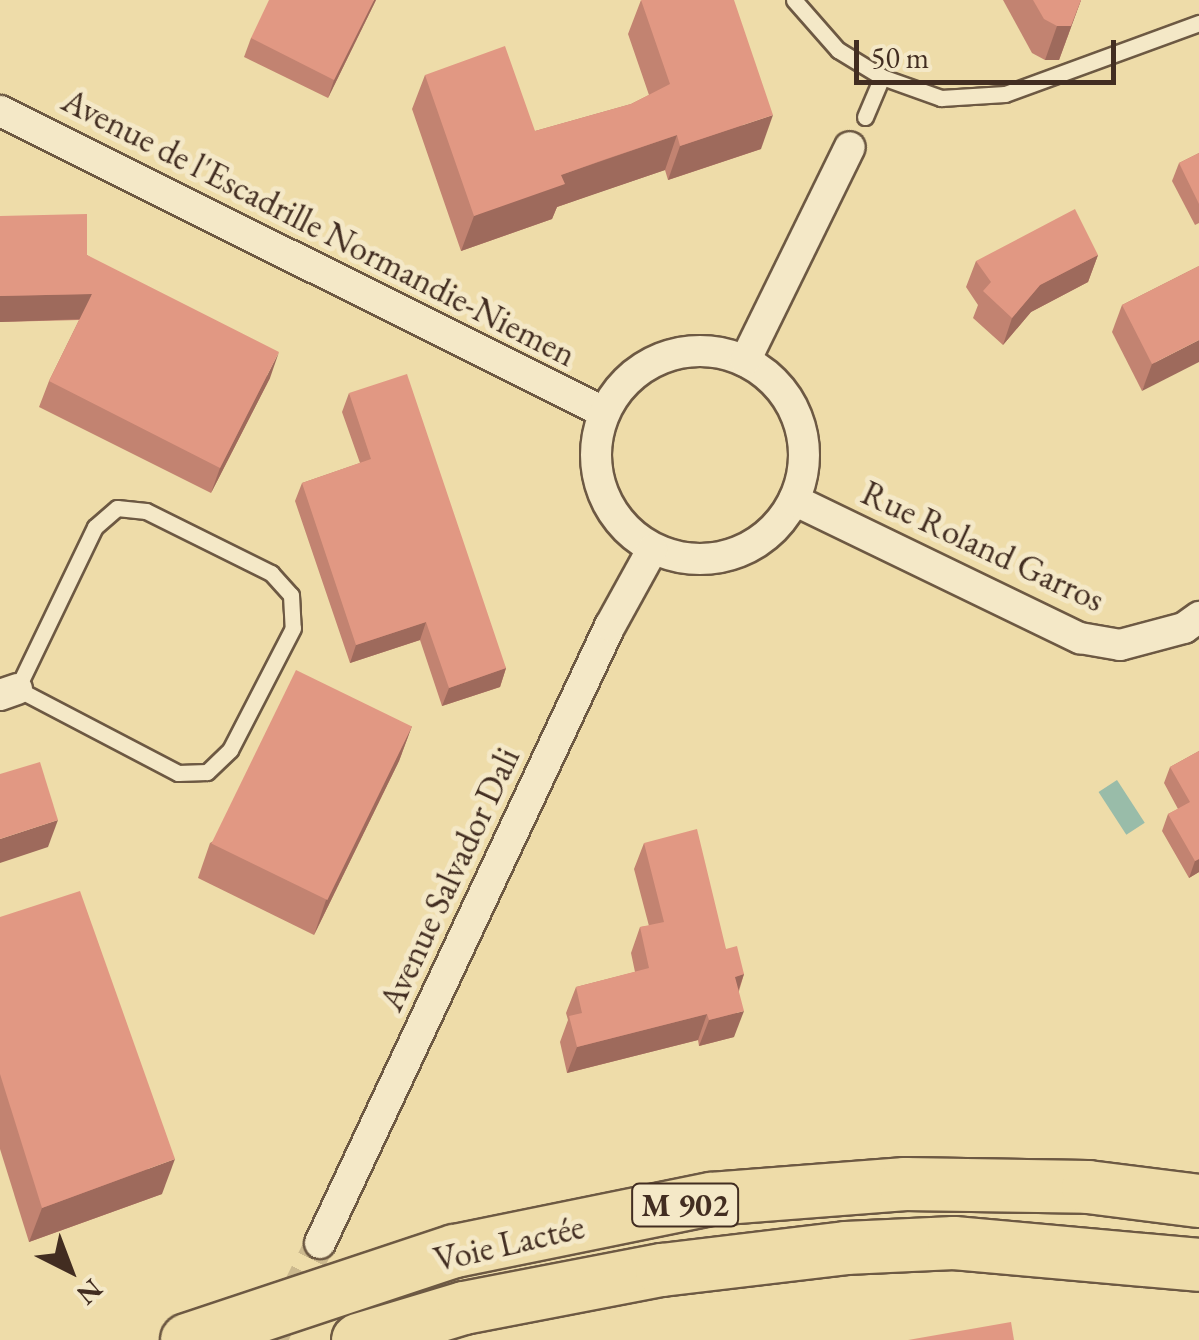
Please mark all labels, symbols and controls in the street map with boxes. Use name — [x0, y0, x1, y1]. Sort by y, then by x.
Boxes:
scale bar — [859, 20, 1122, 82]
text: 50 m — [871, 38, 929, 77]
street label: Avenue de l'Escadrille Normandie-Niemen — [55, 79, 583, 375]
street label: Rue Roland Garros — [855, 471, 1111, 621]
street label: Avenue Salvador Dali — [370, 741, 528, 1017]
road number: M 902 — [630, 1178, 740, 1232]
street label: Voie Lactée — [430, 1205, 588, 1281]
north arrow — [20, 1220, 120, 1320]
text: N — [70, 1271, 111, 1313]

